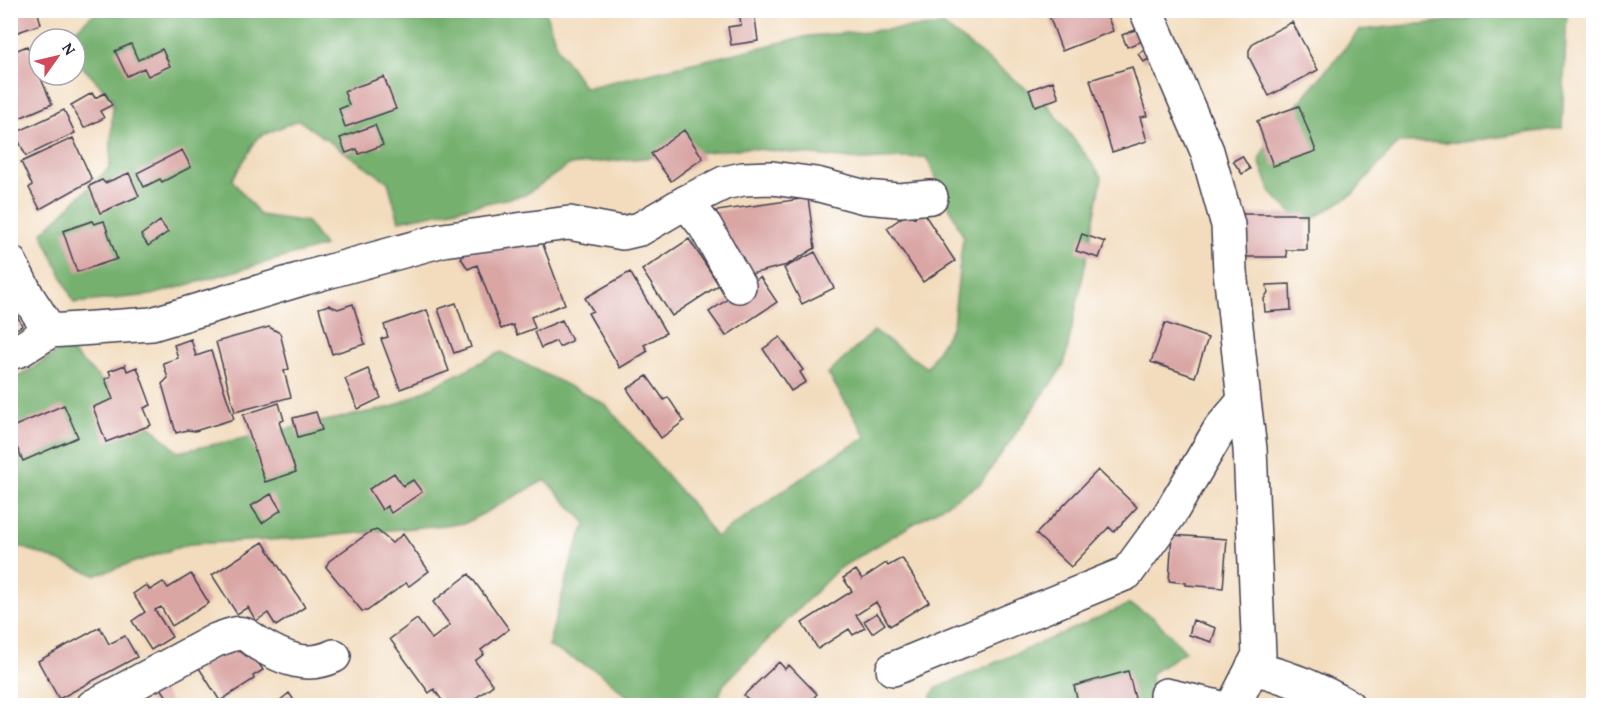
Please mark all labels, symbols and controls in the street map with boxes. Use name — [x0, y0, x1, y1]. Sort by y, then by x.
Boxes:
north arrow — [27, 27, 87, 87]
text: N — [56, 37, 83, 60]

